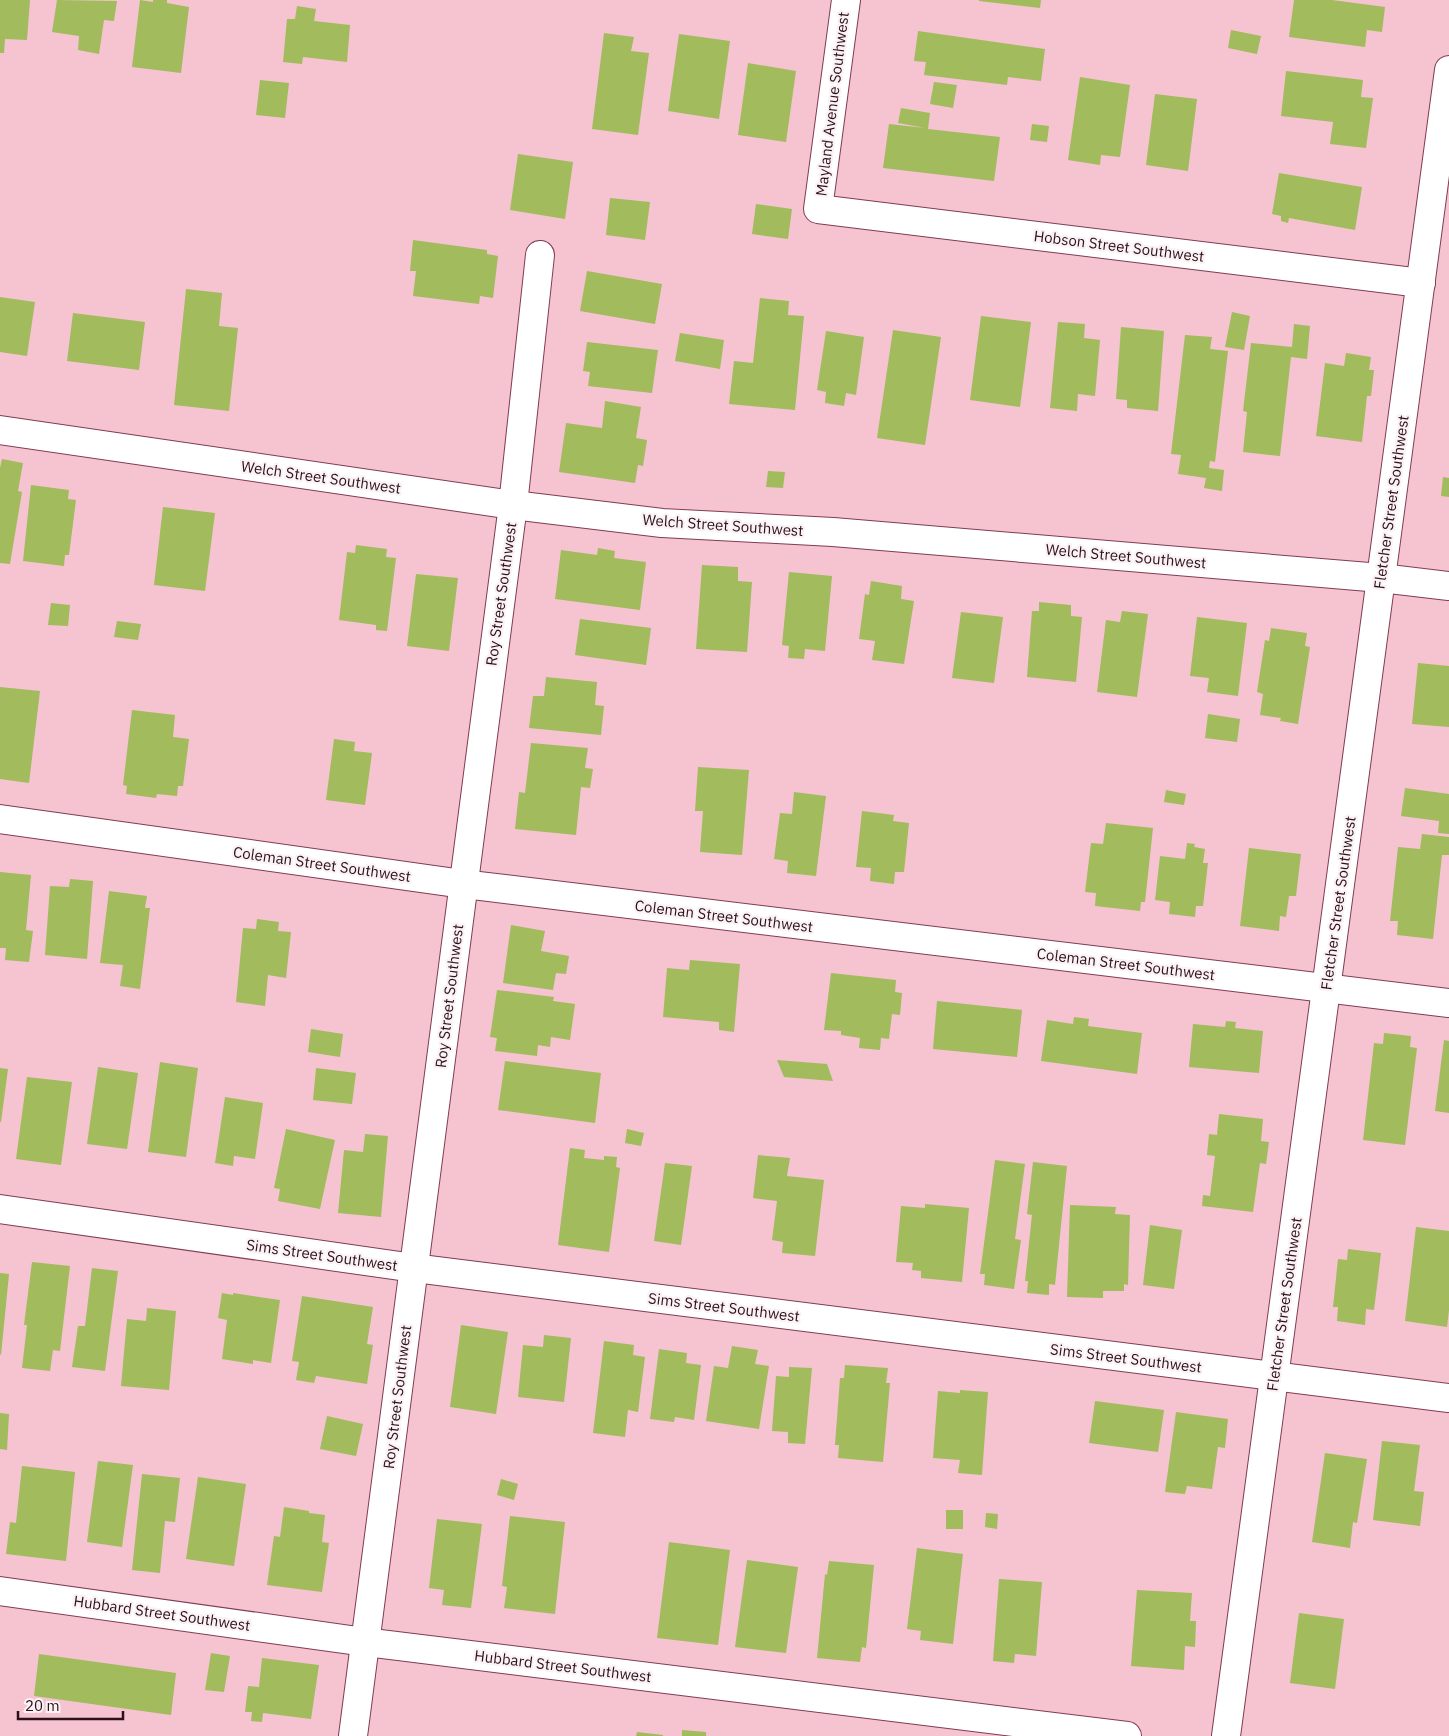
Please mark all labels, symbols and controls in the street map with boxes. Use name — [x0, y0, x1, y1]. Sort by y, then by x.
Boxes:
street label: Mayland Avenue Southwest — [811, 11, 853, 197]
street label: Hobson Street Southwest — [1033, 226, 1205, 266]
street label: Fletcher Street Southwest — [1369, 414, 1413, 590]
street label: Welch Street Southwest — [240, 456, 402, 498]
street label: Welch Street Southwest — [642, 510, 804, 540]
street label: Roy Street Southwest — [482, 521, 520, 667]
street label: Welch Street Southwest — [1045, 540, 1207, 572]
street label: Fletcher Street Southwest — [1316, 815, 1360, 991]
street label: Coleman Street Southwest — [232, 842, 412, 886]
street label: Coleman Street Southwest — [634, 896, 814, 936]
street label: Roy Street Southwest — [431, 923, 467, 1069]
street label: Coleman Street Southwest — [1036, 944, 1216, 984]
street label: Fletcher Street Southwest — [1262, 1216, 1306, 1392]
street label: Sims Street Southwest — [245, 1235, 399, 1275]
street label: Sims Street Southwest — [647, 1288, 801, 1326]
street label: Roy Street Southwest — [379, 1324, 415, 1470]
street label: Sims Street Southwest — [1049, 1339, 1203, 1377]
street label: Hubbard Street Southwest — [72, 1591, 252, 1635]
street label: Hubbard Street Southwest — [473, 1646, 653, 1686]
scale bar — [18, 1688, 122, 1720]
text: 20 m — [25, 1696, 60, 1715]

